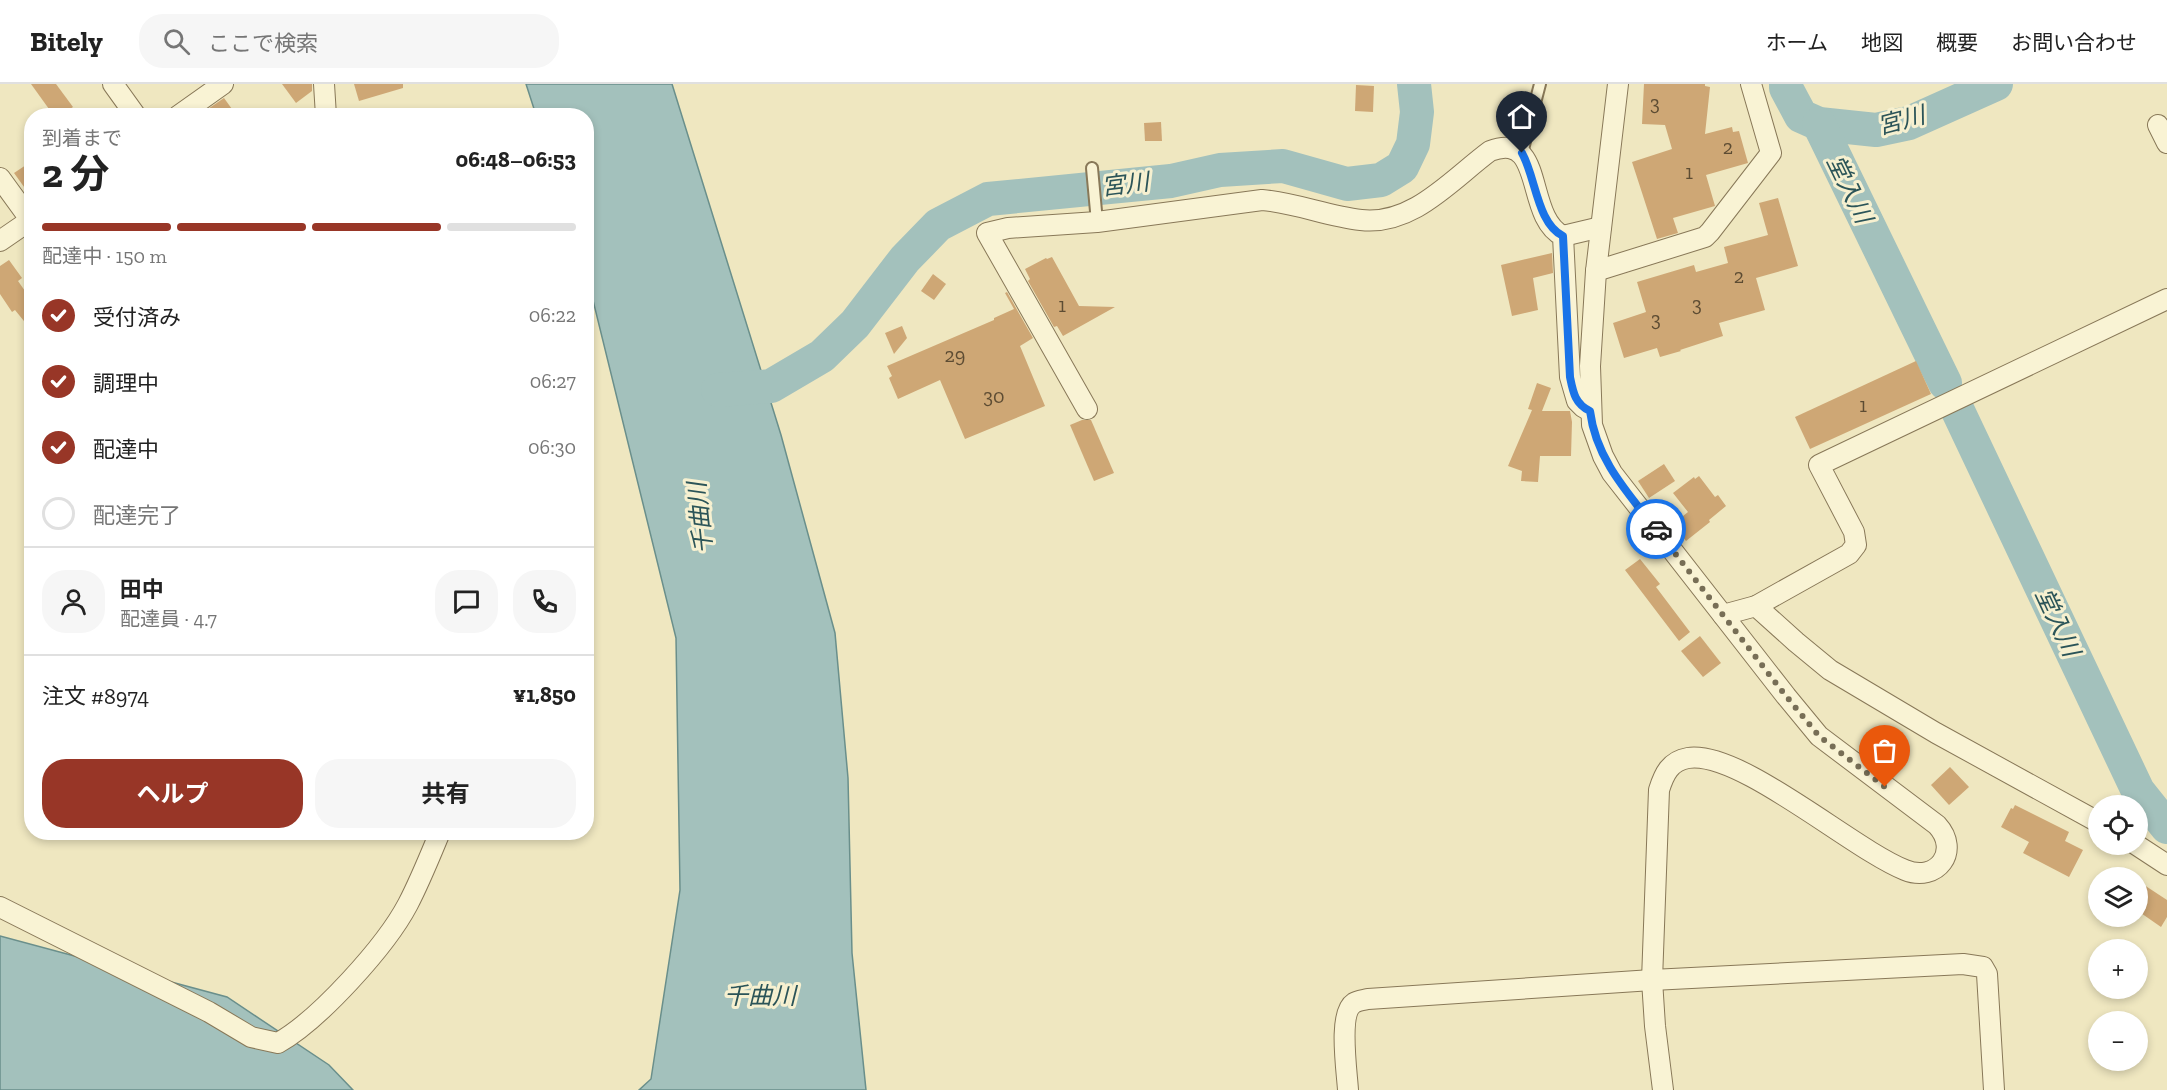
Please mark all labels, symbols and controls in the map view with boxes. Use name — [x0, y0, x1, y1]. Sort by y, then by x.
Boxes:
search box — [139, 14, 559, 68]
text: Bitely — [30, 25, 103, 58]
icon: search — [160, 25, 193, 58]
text: ここで検索 — [208, 30, 318, 57]
text: ホーム — [1766, 30, 1828, 55]
text: 地図 — [1861, 30, 1903, 55]
text: 概要 — [1936, 30, 1978, 55]
text: お問い合わせ — [2011, 30, 2137, 55]
pin — [1496, 91, 1547, 153]
house number: 3 — [1650, 91, 1660, 115]
water label: 宮川 — [1874, 99, 1931, 140]
icon: home — [1505, 100, 1538, 133]
text: 到着まで — [42, 126, 122, 150]
house number: 2 — [1723, 135, 1733, 159]
text: 06:48–06:53 — [456, 146, 576, 173]
text: 2 分 — [42, 150, 109, 197]
water label: 堂入川 — [1821, 150, 1880, 230]
house number: 1 — [1685, 160, 1693, 184]
water label: 宮川 — [1099, 166, 1154, 201]
text: 配達中 · 150 m — [42, 244, 167, 268]
house number: 2 — [1734, 264, 1744, 288]
house number: 3 — [1692, 292, 1702, 316]
house number: 1 — [1058, 293, 1066, 317]
icon: check — [42, 299, 75, 332]
text: 06:22 — [529, 303, 576, 327]
text: 受付済み — [93, 304, 181, 331]
house number: 3 — [1651, 307, 1661, 331]
house number: 29 — [945, 343, 965, 367]
icon: check — [42, 365, 75, 398]
text: 06:27 — [530, 369, 576, 393]
text: 調理中 — [93, 370, 159, 397]
house number: 30 — [983, 384, 1005, 408]
house number: 1 — [1859, 393, 1867, 417]
icon: check — [42, 431, 75, 464]
text: 06:30 — [528, 435, 576, 459]
text: 配達中 — [93, 436, 159, 463]
water label: 千曲川 — [682, 478, 718, 555]
courier — [1626, 499, 1686, 559]
text: 配達完了 — [93, 502, 181, 529]
icon: car — [1640, 513, 1673, 546]
button: person — [42, 570, 105, 633]
button: chat — [435, 570, 498, 633]
button: phone — [513, 570, 576, 633]
text: 田中 — [120, 576, 164, 603]
water label: 堂入川 — [2030, 583, 2088, 663]
text: 配達員 · 4.7 — [120, 607, 217, 631]
text: ¥1,850 — [513, 681, 576, 708]
text: 注文 #8974 — [42, 683, 149, 710]
pin — [1859, 725, 1910, 787]
icon: bag — [1868, 734, 1901, 767]
button: ヘルプ — [42, 759, 303, 828]
button: 共有 — [315, 759, 576, 828]
map controls — [2088, 795, 2148, 1071]
button: locate — [2088, 795, 2148, 855]
button: layers — [2088, 867, 2148, 927]
button: + — [2088, 939, 2148, 999]
water label: 千曲川 — [724, 981, 799, 1010]
button: − — [2088, 1011, 2148, 1071]

